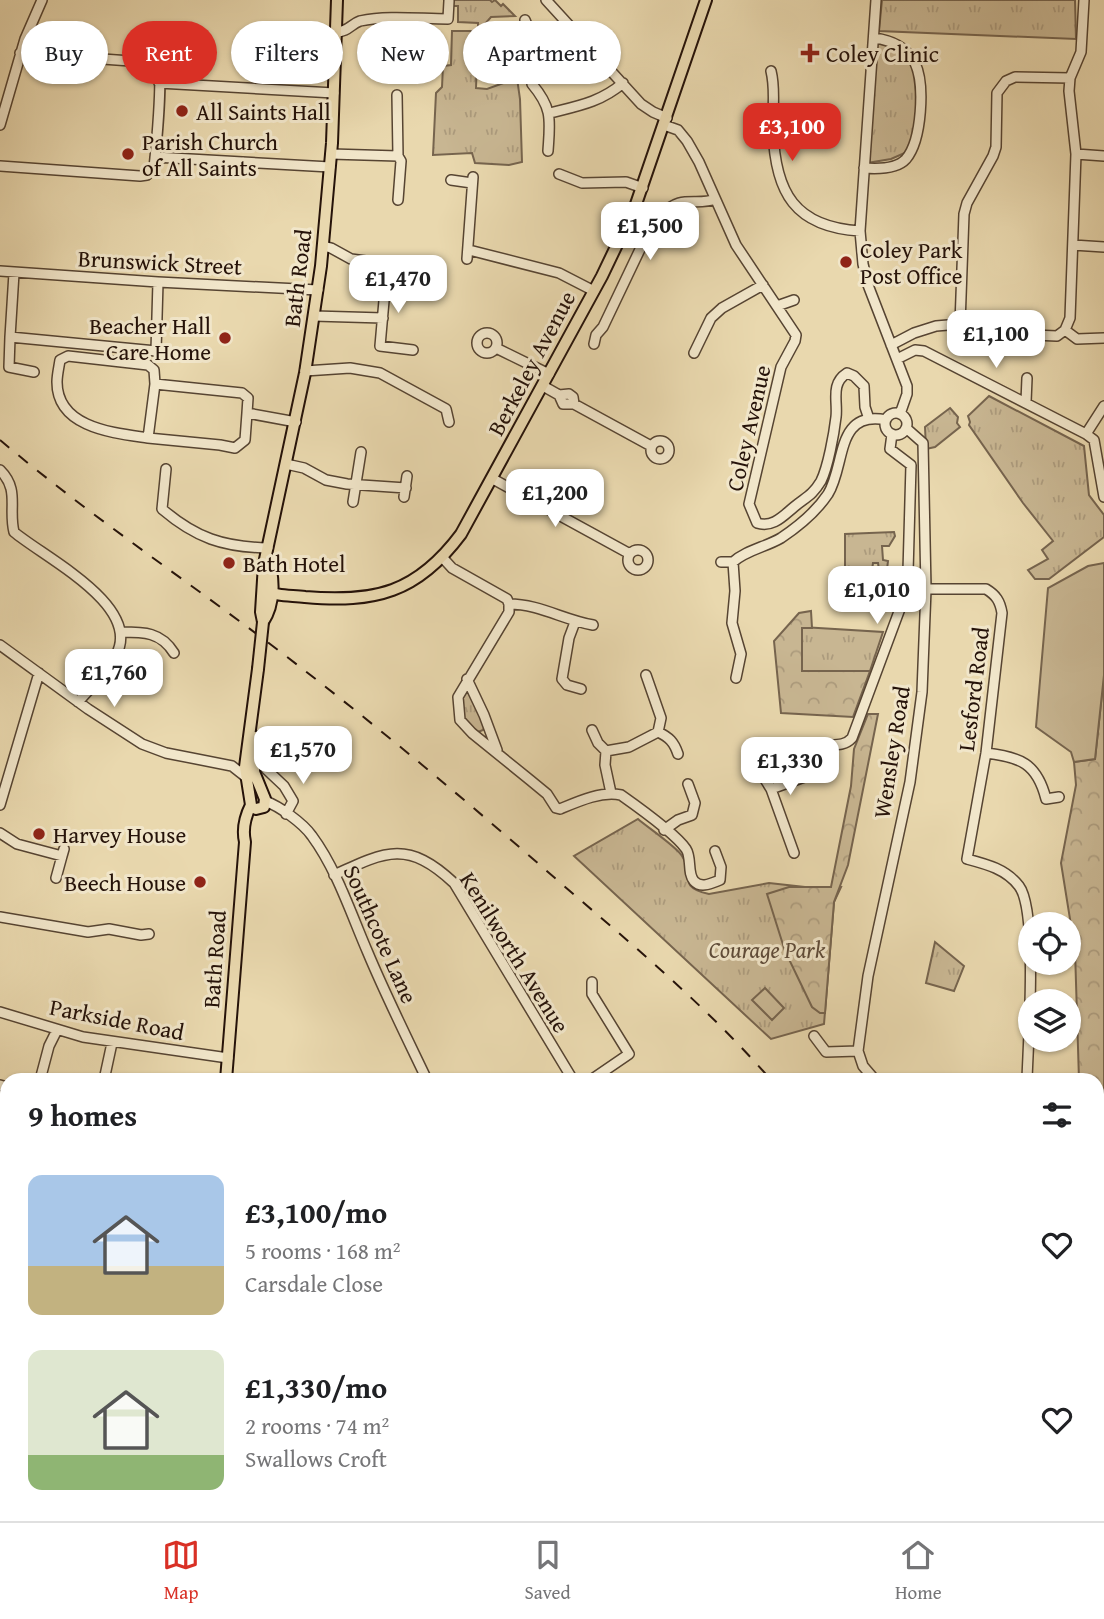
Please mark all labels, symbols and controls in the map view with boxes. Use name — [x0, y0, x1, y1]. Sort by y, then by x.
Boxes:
chip: Buy — [21, 21, 108, 84]
chip: Rent — [122, 21, 217, 84]
chip: Filters — [231, 21, 343, 84]
chip: New — [357, 21, 449, 84]
chip: Apartment — [463, 21, 621, 84]
place label: Coley Clinic — [826, 37, 939, 70]
marker: Coley Clinic — [800, 43, 820, 63]
place label: All Saints Hall — [196, 95, 331, 128]
marker: All Saints Hall — [174, 103, 190, 119]
pin: £3,100 — [735, 104, 849, 163]
text: £3,100 — [759, 109, 825, 142]
place label: Parish Church of All Saints — [142, 125, 278, 184]
marker: Parish Church of All Saints — [120, 146, 136, 162]
pin: £1,500 — [593, 202, 707, 262]
text: £1,500 — [617, 208, 683, 241]
street label: Bath Road — [275, 227, 319, 329]
place label: Coley Park Post Office — [860, 233, 963, 292]
street label: Brunswick Street — [77, 241, 243, 283]
marker: Coley Park Post Office — [838, 254, 854, 270]
pin: £1,470 — [341, 256, 455, 315]
text: £1,470 — [365, 261, 431, 294]
street label: Berkeley Avenue — [479, 285, 583, 441]
place label: Beacher Hall Care Home — [89, 309, 211, 368]
pin: £1,100 — [939, 310, 1053, 370]
text: £1,100 — [963, 316, 1029, 349]
marker: Beacher Hall Care Home — [217, 330, 233, 346]
street label: Coley Avenue — [717, 362, 779, 494]
pin: £1,200 — [498, 470, 612, 529]
text: £1,200 — [522, 475, 588, 508]
place label: Bath Hotel — [243, 547, 345, 580]
marker: Bath Hotel — [221, 555, 237, 571]
pin: £1,010 — [820, 566, 934, 626]
text: £1,010 — [844, 572, 910, 605]
street label: Lesford Road — [949, 624, 997, 753]
pin: £1,760 — [57, 650, 171, 709]
text: £1,760 — [81, 655, 147, 688]
street label: Wensley Road — [864, 683, 918, 820]
pin: £1,570 — [246, 726, 360, 786]
text: £1,570 — [270, 732, 336, 765]
pin: £1,330 — [733, 738, 847, 797]
text: £1,330 — [757, 743, 823, 776]
place label: Harvey House — [53, 818, 186, 851]
marker: Harvey House — [31, 826, 47, 842]
street label: Southcote Lane — [336, 860, 426, 1008]
street label: Kenilworth Avenue — [452, 865, 578, 1039]
place label: Beech House — [64, 866, 186, 899]
marker: Beech House — [192, 874, 208, 890]
street label: Bath Road — [194, 908, 234, 1009]
map controls — [1018, 912, 1081, 1052]
button: locate — [1018, 912, 1081, 975]
park label: Courage Park — [709, 933, 826, 966]
button: layers — [1018, 989, 1081, 1052]
street label: Parkside Road — [47, 990, 188, 1048]
text: 9 homes — [28, 1093, 137, 1137]
icon: filters — [1038, 1096, 1076, 1134]
text: £3,100/mo — [245, 1190, 387, 1234]
icon: home — [84, 1203, 168, 1287]
icon: heart — [1038, 1226, 1076, 1264]
text: 5 rooms · 168 m² — [245, 1234, 400, 1267]
text: Carsdale Close — [245, 1267, 383, 1300]
text: £1,330/mo — [245, 1365, 387, 1409]
icon: home — [84, 1378, 168, 1462]
icon: heart — [1038, 1401, 1076, 1439]
text: 2 rooms · 74 m² — [245, 1409, 389, 1442]
text: Swallows Croft — [245, 1442, 387, 1475]
tab: Map — [162, 1536, 200, 1606]
tab: Saved — [525, 1536, 571, 1606]
tab: Home — [895, 1536, 942, 1606]

